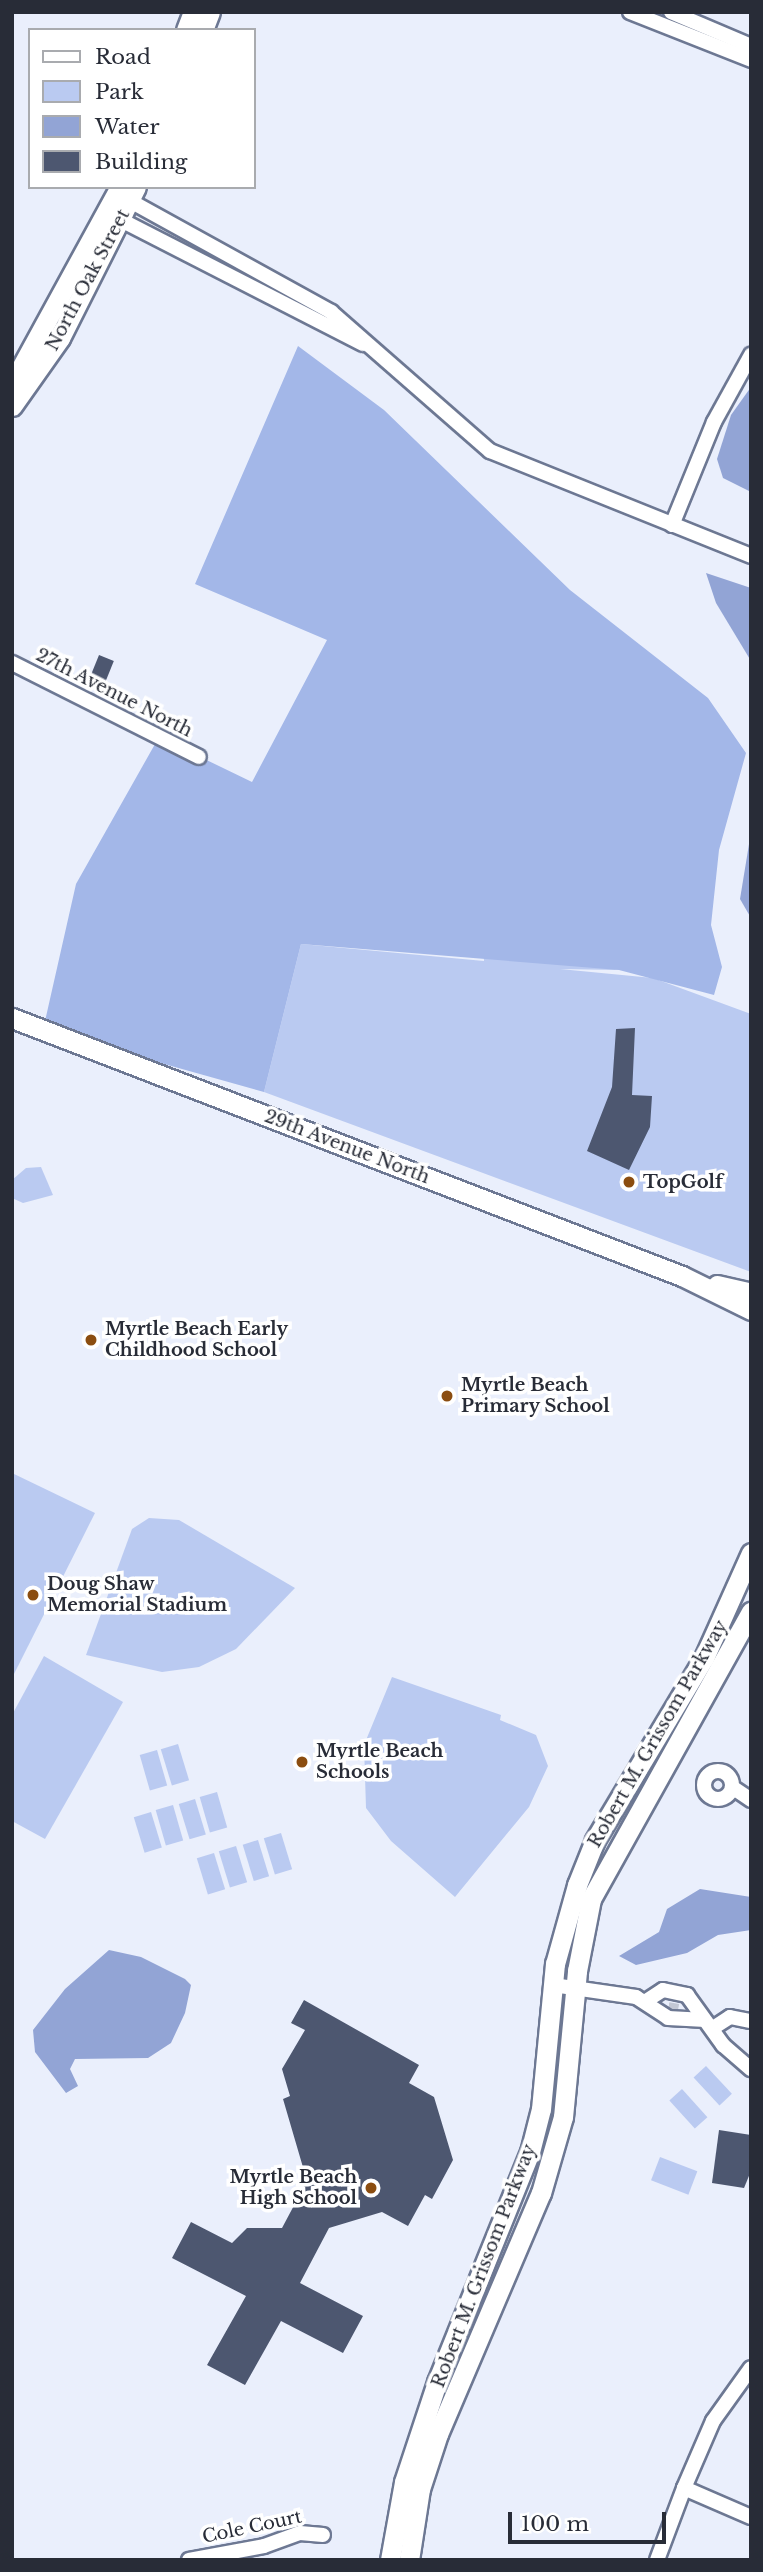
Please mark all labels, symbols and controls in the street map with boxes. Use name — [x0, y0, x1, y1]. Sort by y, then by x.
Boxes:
legend — [28, 28, 256, 189]
text: Road — [95, 44, 151, 70]
text: Park — [95, 79, 144, 105]
text: Water — [95, 114, 159, 140]
text: Building — [95, 149, 187, 175]
street label: North Oak Street — [41, 205, 135, 355]
street label: 27th Avenue North — [32, 644, 196, 742]
street label: 29th Avenue North — [261, 1105, 433, 1189]
place label: TopGolf — [643, 1171, 723, 1193]
marker: TopGolf — [621, 1174, 637, 1190]
place label: Myrtle Beach Early Childhood School — [105, 1319, 288, 1362]
marker: Myrtle Beach Early Childhood School — [83, 1332, 99, 1348]
place label: Myrtle Beach Primary School — [461, 1375, 610, 1418]
marker: Myrtle Beach Primary School — [439, 1388, 455, 1404]
place label: Doug Shaw Memorial Stadium — [47, 1574, 227, 1616]
marker: Doug Shaw Memorial Stadium — [25, 1587, 41, 1603]
street label: Robert M. Grissom Parkway — [584, 1616, 732, 1852]
place label: Myrtle Beach Schools — [316, 1741, 443, 1784]
marker: Myrtle Beach Schools — [294, 1754, 310, 1770]
street label: Robert M. Grissom Parkway — [428, 2141, 540, 2391]
place label: Myrtle Beach High School — [230, 2167, 357, 2210]
marker: Myrtle Beach High School — [363, 2180, 379, 2196]
scale bar — [511, 2498, 668, 2542]
street label: Cole Court — [200, 2506, 304, 2548]
text: 100 m — [521, 2511, 589, 2537]

